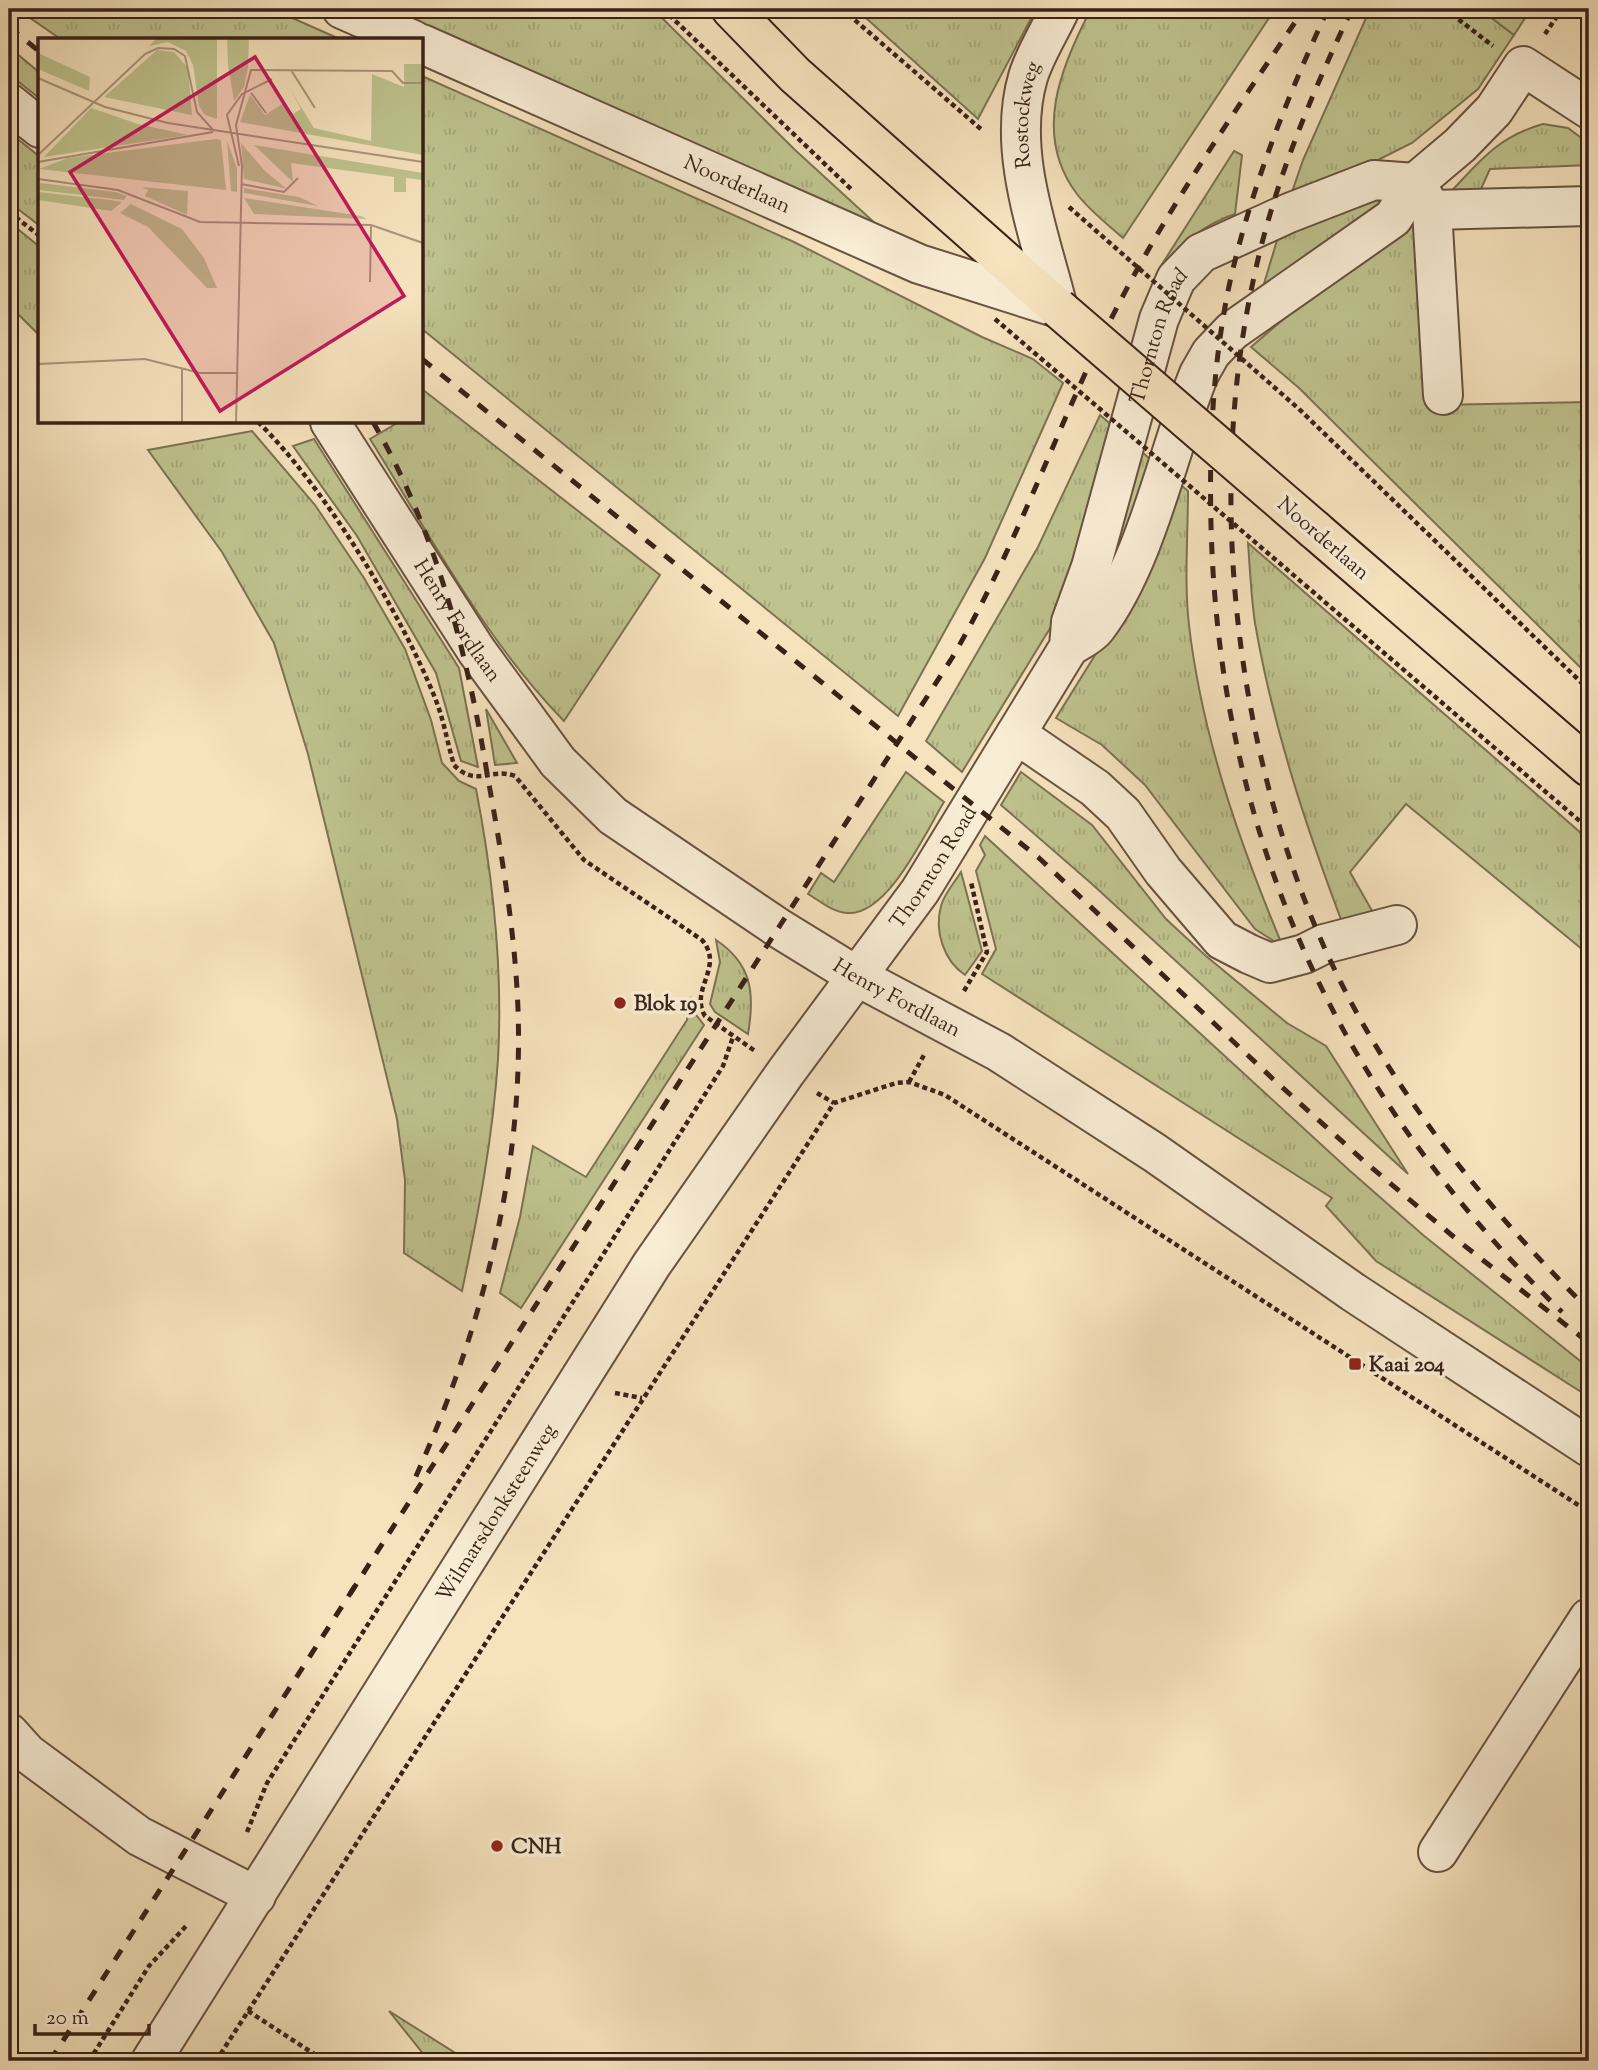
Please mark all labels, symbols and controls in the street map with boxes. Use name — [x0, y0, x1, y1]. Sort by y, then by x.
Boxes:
inset map — [38, 38, 424, 424]
street label: Rostockweg — [1008, 57, 1049, 170]
street label: Noorderlaan — [678, 149, 795, 222]
street label: Thornton Road — [1123, 262, 1196, 407]
street label: Noorderlaan — [1270, 491, 1376, 588]
street label: Henry Fordlaan — [405, 554, 508, 689]
street label: Thornton Road — [884, 801, 986, 936]
street label: Henry Fordlaan — [826, 952, 966, 1046]
place label: Blok 19 — [634, 990, 697, 1020]
marker: Blok 19 — [612, 995, 628, 1011]
place label: Kaai 204 — [1369, 1351, 1445, 1381]
marker: Kaai 204 — [1347, 1356, 1363, 1372]
street label: Wilmarsdonksteenweg — [430, 1418, 565, 1609]
place label: CNH — [511, 1833, 562, 1863]
marker: CNH — [489, 1838, 505, 1854]
scale bar — [35, 1993, 149, 2037]
text: 20 m — [46, 2004, 89, 2034]

